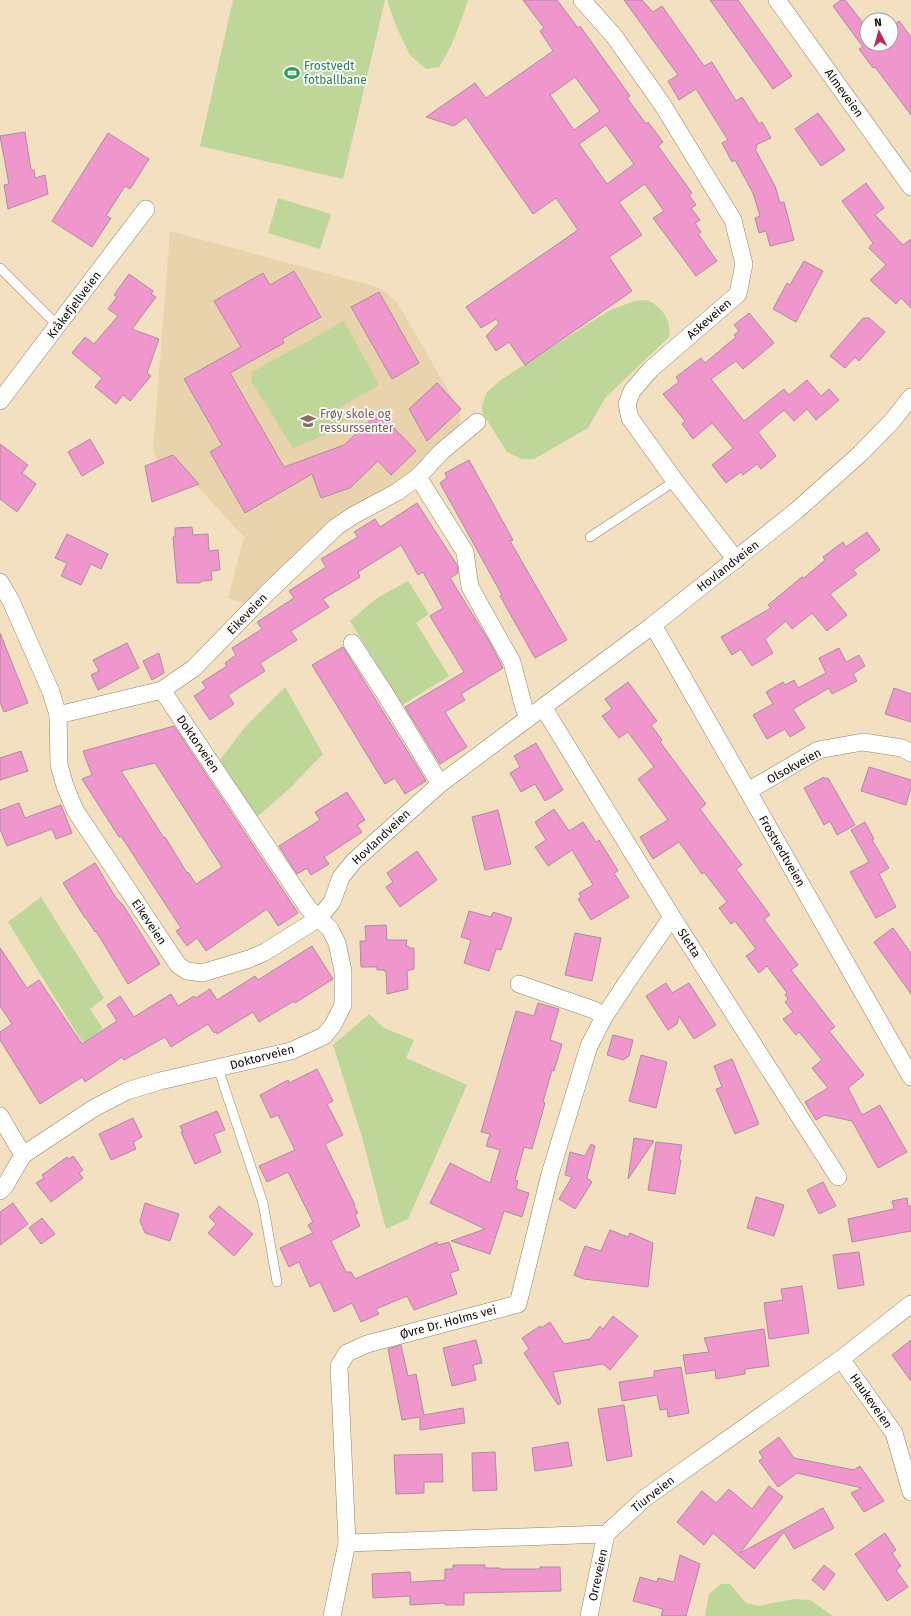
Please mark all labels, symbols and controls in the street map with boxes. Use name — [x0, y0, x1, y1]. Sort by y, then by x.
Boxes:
north arrow — [859, 12, 899, 52]
text: N — [874, 16, 882, 29]
place label: Frostvedt fotballbane — [304, 59, 367, 87]
sports icon: Frostvedt fotballbane — [283, 64, 301, 82]
street label: Almeveien — [822, 66, 866, 120]
street label: Kråkefjellveien — [44, 269, 104, 341]
street label: Askeveien — [684, 296, 734, 342]
place label: Frøy skole og ressurssenter — [320, 407, 394, 435]
school or university icon: Frøy skole og ressurssenter — [299, 412, 317, 430]
street label: Hovlandveien — [694, 538, 762, 594]
street label: Eikeveien — [224, 591, 270, 637]
street label: Doktorveien — [174, 713, 222, 775]
street label: Olsokveien — [764, 745, 824, 787]
street label: Hovlandveien — [349, 806, 413, 868]
street label: Frostvedtveien — [756, 813, 808, 889]
street label: Eikeveien — [129, 897, 169, 947]
street label: Sletta — [675, 926, 703, 960]
street label: Doktorveien — [228, 1042, 296, 1072]
street label: Øvre Dr. Holms vei — [398, 1302, 498, 1342]
street label: Haukeveien — [847, 1371, 895, 1431]
street label: Tiurveien — [629, 1473, 677, 1515]
street label: Orreveien — [586, 1548, 610, 1602]

